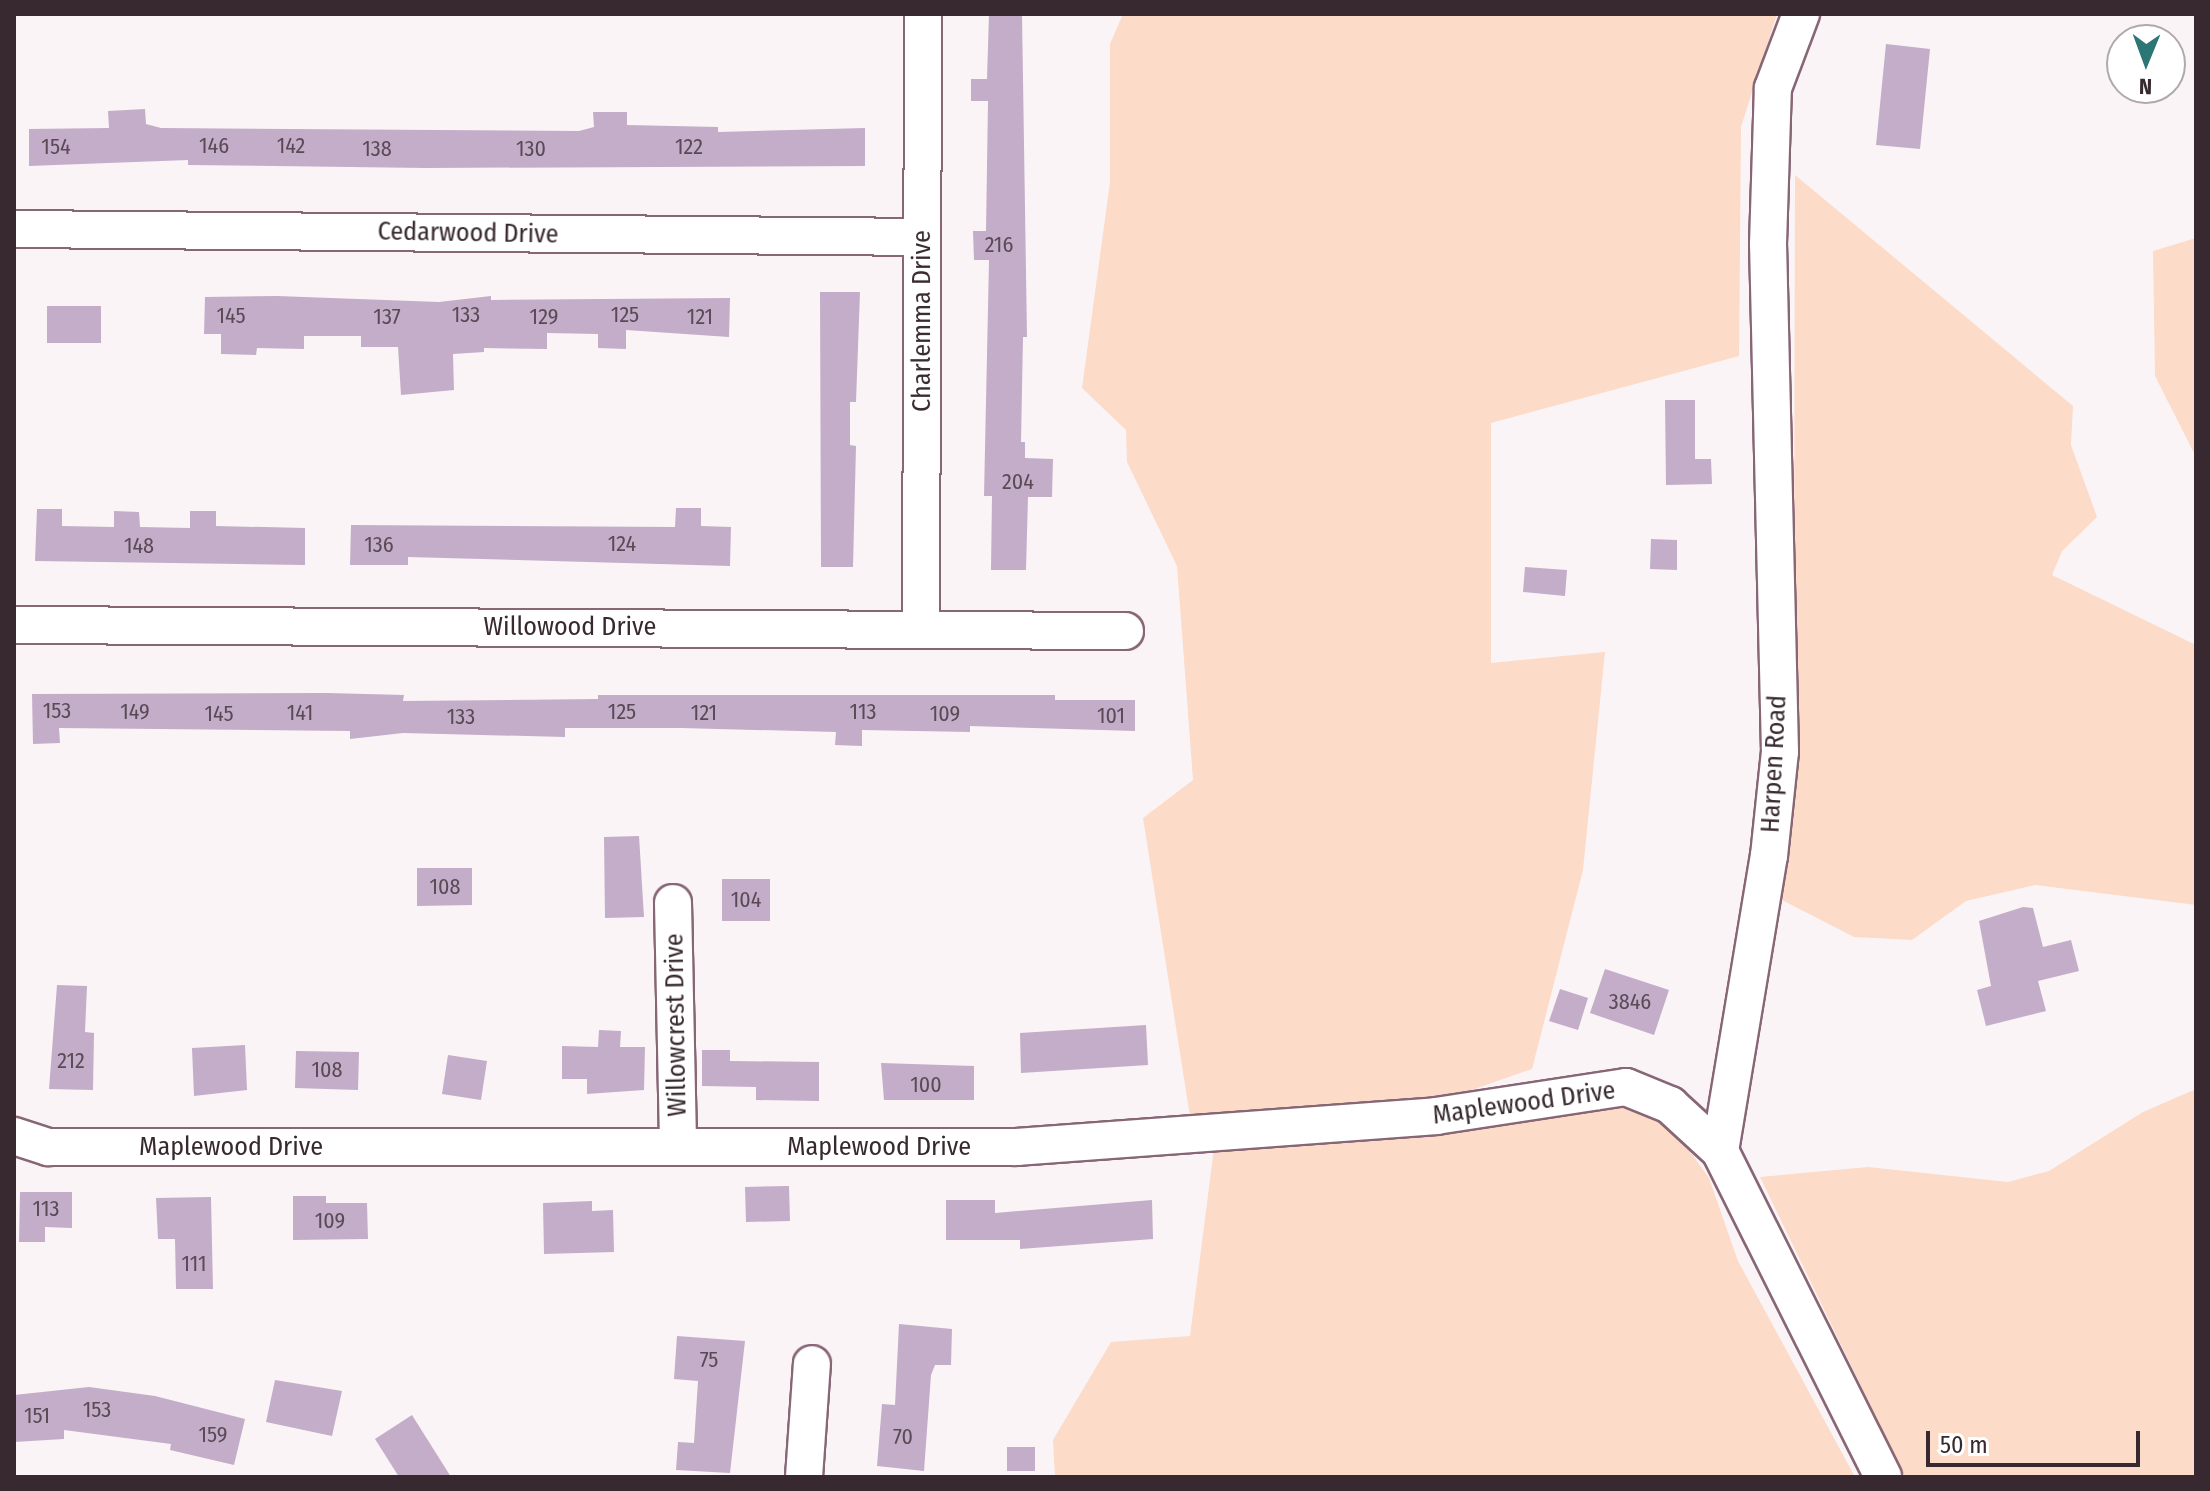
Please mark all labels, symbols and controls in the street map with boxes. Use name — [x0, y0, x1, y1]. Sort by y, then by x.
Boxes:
north arrow — [2106, 24, 2186, 104]
text: N — [2139, 73, 2152, 100]
house number: 146 — [199, 133, 229, 159]
house number: 142 — [277, 133, 305, 159]
house number: 154 — [41, 134, 71, 160]
house number: 122 — [675, 134, 703, 160]
house number: 138 — [362, 136, 392, 162]
house number: 130 — [516, 136, 546, 162]
street label: Cedarwood Drive — [377, 216, 559, 250]
street label: Charlemma Drive — [906, 230, 938, 412]
house number: 216 — [985, 232, 1013, 258]
house number: 133 — [452, 302, 480, 328]
house number: 125 — [611, 302, 639, 328]
house number: 145 — [216, 303, 246, 329]
house number: 137 — [373, 304, 401, 330]
house number: 129 — [530, 304, 558, 330]
house number: 121 — [687, 304, 713, 330]
house number: 204 — [1002, 469, 1034, 495]
house number: 124 — [608, 531, 636, 557]
house number: 136 — [364, 532, 394, 558]
house number: 148 — [124, 533, 154, 559]
street label: Willowood Drive — [484, 611, 656, 643]
street label: Harpen Road — [1755, 694, 1793, 834]
house number: 153 — [43, 698, 71, 724]
house number: 149 — [120, 699, 150, 725]
house number: 125 — [608, 699, 636, 725]
house number: 113 — [850, 699, 876, 725]
house number: 141 — [287, 700, 313, 726]
house number: 121 — [691, 700, 717, 726]
house number: 145 — [204, 701, 234, 727]
house number: 109 — [930, 701, 960, 727]
house number: 101 — [1097, 703, 1125, 729]
house number: 133 — [447, 704, 475, 730]
house number: 108 — [429, 874, 461, 900]
house number: 104 — [731, 887, 761, 913]
street label: Willowcrest Drive — [659, 933, 693, 1117]
house number: 3846 — [1609, 989, 1651, 1015]
house number: 212 — [57, 1048, 85, 1074]
house number: 108 — [311, 1057, 343, 1083]
house number: 100 — [910, 1072, 942, 1098]
street label: Maplewood Drive — [1431, 1075, 1617, 1131]
street label: Maplewood Drive — [139, 1131, 323, 1163]
street label: Maplewood Drive — [787, 1131, 971, 1163]
house number: 113 — [33, 1196, 59, 1222]
house number: 109 — [315, 1208, 345, 1234]
house number: 111 — [181, 1251, 207, 1277]
house number: 75 — [700, 1347, 718, 1373]
house number: 153 — [83, 1397, 111, 1423]
house number: 151 — [24, 1403, 50, 1429]
scale bar — [1930, 1415, 2144, 1465]
house number: 159 — [198, 1422, 228, 1448]
house number: 70 — [893, 1424, 913, 1450]
text: 50 m — [1940, 1431, 1988, 1459]

